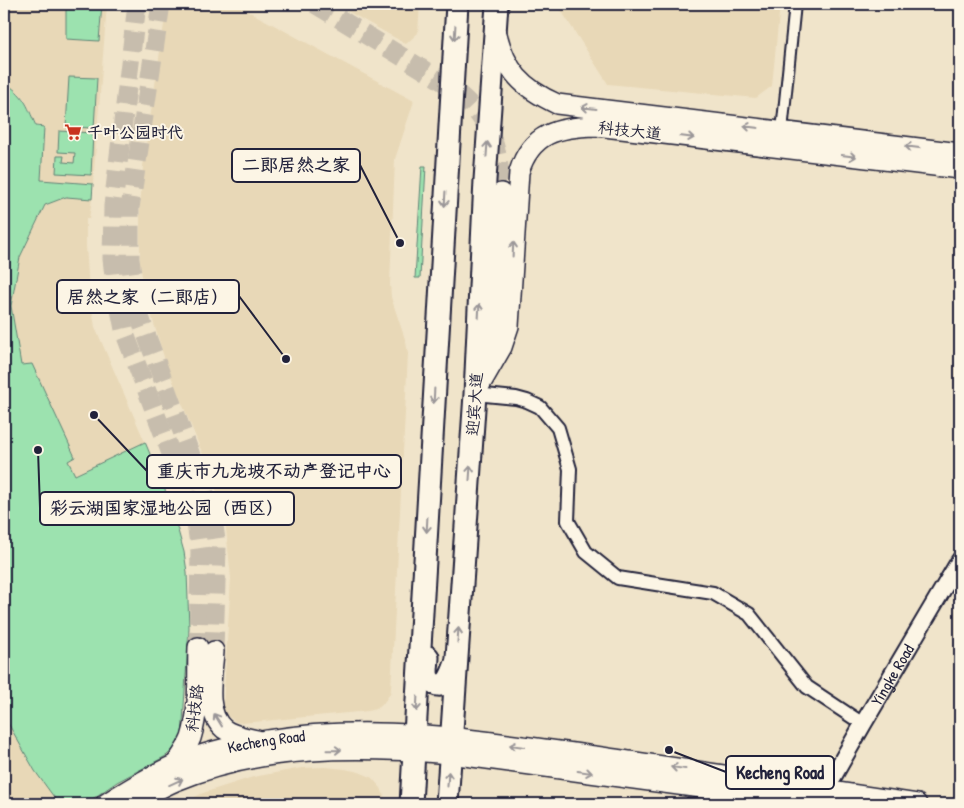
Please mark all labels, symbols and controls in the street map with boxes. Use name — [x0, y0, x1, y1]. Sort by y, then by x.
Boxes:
one-way arrow — [450, 25, 459, 41]
one-way arrow — [581, 103, 597, 113]
street label: 科技大道 — [597, 116, 663, 144]
place label: 千叶公园时代 — [87, 121, 183, 143]
supermarket icon: 千叶公园时代 — [63, 122, 83, 142]
one-way arrow — [743, 122, 759, 132]
one-way arrow — [679, 132, 695, 142]
one-way arrow — [483, 141, 492, 157]
one-way arrow — [904, 142, 920, 152]
callout: 二郎居然之家 — [232, 149, 360, 182]
one-way arrow — [840, 151, 856, 161]
text: 二郎居然之家 — [242, 152, 350, 177]
one-way arrow — [441, 191, 450, 207]
one-way arrow — [509, 241, 518, 257]
callout: 居然之家（二郎店） — [57, 280, 239, 313]
text: 居然之家（二郎店） — [67, 284, 229, 309]
one-way arrow — [475, 303, 484, 319]
street label: 迎宾大道 — [461, 371, 487, 437]
one-way arrow — [430, 387, 439, 403]
callout: 重庆市九龙坡不动产登记中心 — [147, 455, 401, 488]
text: 重庆市九龙坡不动产登记中心 — [157, 458, 391, 483]
one-way arrow — [465, 465, 474, 481]
callout: 彩云湖国家湿地公园（西区） — [40, 492, 294, 525]
text: 彩云湖国家湿地公园（西区） — [50, 495, 284, 520]
one-way arrow — [423, 516, 432, 532]
one-way arrow — [454, 627, 463, 643]
street label: Yingke Road — [865, 640, 919, 710]
street label: 科技路 — [180, 683, 208, 733]
one-way arrow — [413, 696, 422, 712]
one-way arrow — [213, 714, 223, 728]
street label: Kecheng Road — [225, 724, 306, 758]
one-way arrow — [509, 740, 525, 750]
one-way arrow — [326, 746, 342, 755]
callout: Kecheng Road — [726, 756, 834, 789]
text: Kecheng Road — [736, 760, 824, 786]
one-way arrow — [670, 763, 686, 773]
one-way arrow — [577, 767, 593, 777]
one-way arrow — [444, 771, 453, 787]
one-way arrow — [168, 776, 183, 786]

